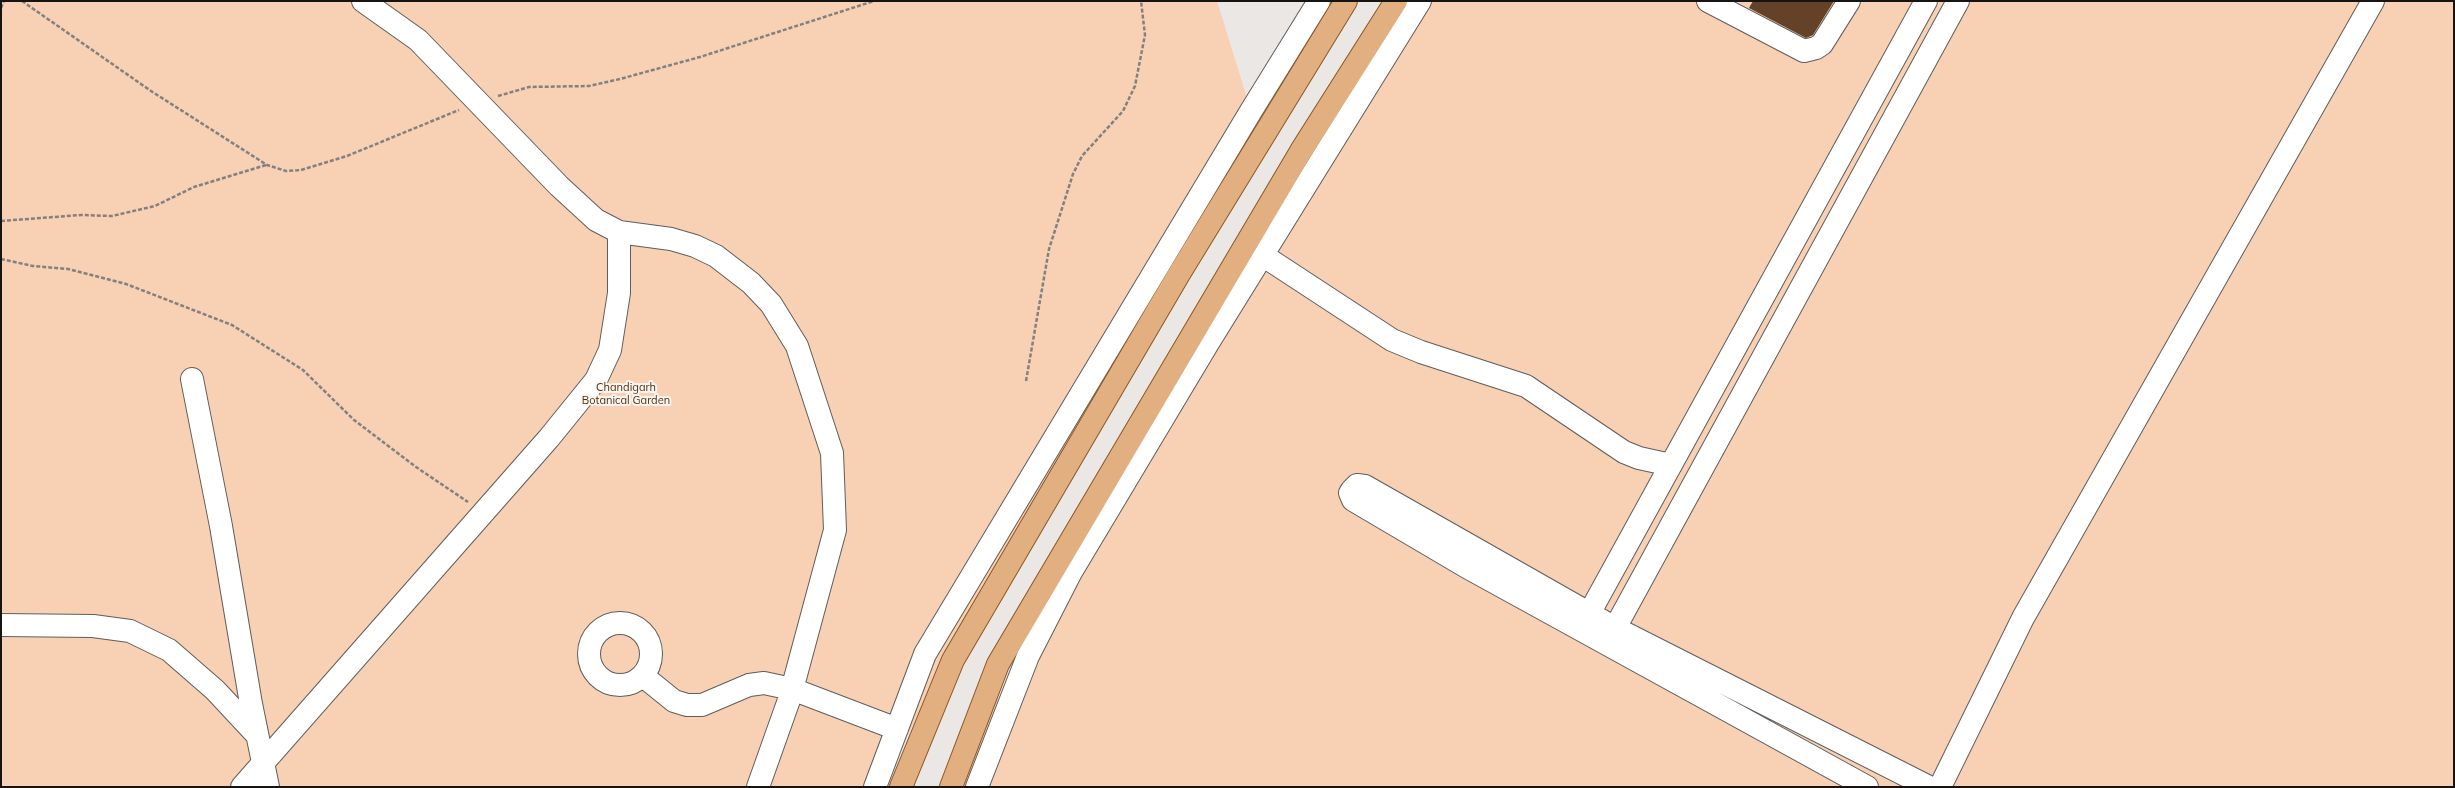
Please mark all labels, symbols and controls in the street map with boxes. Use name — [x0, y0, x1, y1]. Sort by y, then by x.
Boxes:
park label: Chandigarh Botanical Garden — [582, 381, 670, 407]

